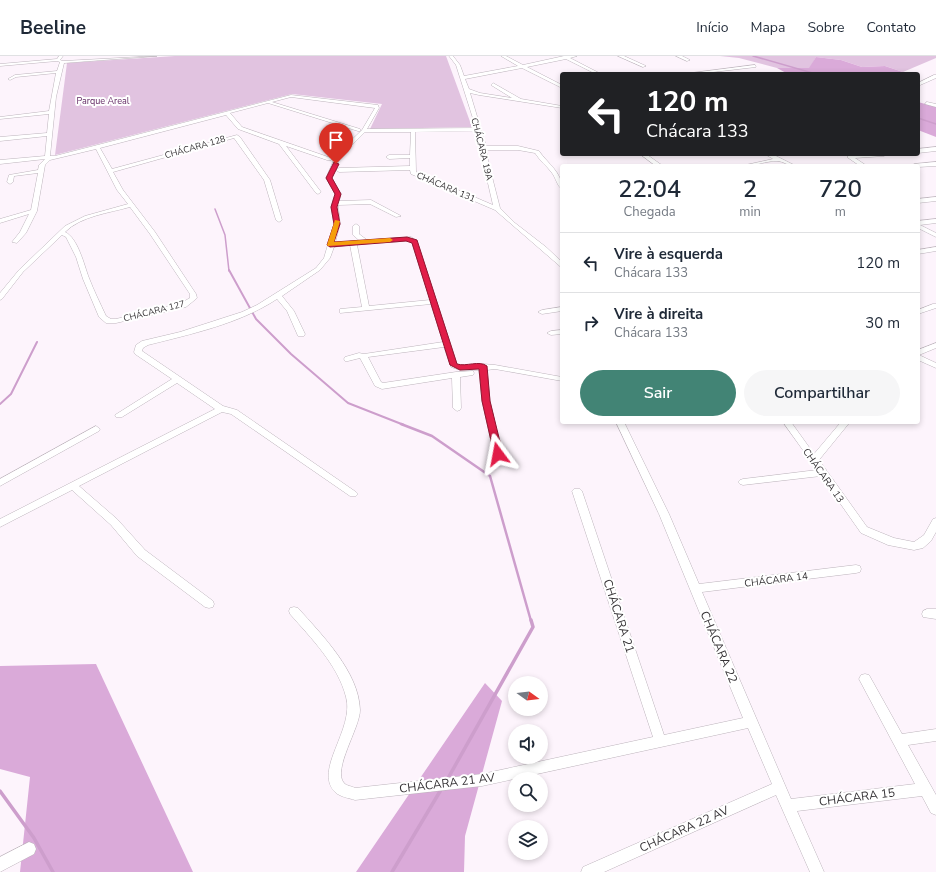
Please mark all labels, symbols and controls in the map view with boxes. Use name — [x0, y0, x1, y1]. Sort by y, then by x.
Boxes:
text: Beeline — [20, 15, 86, 41]
text: Início — [696, 18, 728, 37]
text: Mapa — [750, 18, 785, 37]
text: Sobre — [807, 18, 844, 37]
text: Contato — [866, 18, 916, 37]
text: 120 m — [646, 83, 729, 121]
icon: left — [580, 88, 632, 140]
park label: Parque Areal — [77, 95, 130, 107]
street label: CHÁCARA 19A — [468, 116, 497, 182]
text: Chácara 133 — [646, 119, 749, 143]
pin — [319, 123, 353, 164]
icon: arrive — [325, 129, 347, 151]
street label: CHÁCARA 128 — [163, 132, 227, 161]
street label: CHÁCARA 131 — [415, 168, 478, 205]
text: 22:04 — [618, 173, 681, 205]
text: 2 — [743, 173, 757, 205]
text: 720 — [819, 173, 862, 205]
text: Chegada — [624, 203, 676, 221]
text: min — [739, 203, 761, 221]
text: m — [835, 203, 846, 221]
text: Vire à esquerda — [614, 244, 723, 264]
icon: left — [580, 252, 602, 274]
text: 120 m — [856, 253, 900, 273]
text: Chácara 133 — [614, 264, 688, 282]
street label: CHÁCARA 127 — [122, 297, 186, 324]
text: Vire à direita — [614, 304, 703, 324]
icon: right — [580, 312, 602, 334]
text: 30 m — [865, 313, 900, 333]
text: Chácara 133 — [614, 324, 688, 342]
button: Sair — [580, 370, 736, 416]
button: Compartilhar — [744, 370, 900, 416]
position arrow — [477, 433, 519, 475]
street label: CHÁCARA 13 — [799, 445, 847, 506]
street label: CHÁCARA 14 — [744, 569, 809, 591]
street label: CHÁCARA 21 — [600, 577, 638, 655]
street label: CHÁCARA 22 — [697, 609, 741, 685]
north arrow — [508, 676, 548, 716]
map controls — [508, 676, 548, 860]
button: sound — [508, 724, 548, 764]
street label: CHÁCARA 21 AV — [398, 769, 496, 797]
button: search — [508, 772, 548, 812]
street label: CHÁCARA 15 — [818, 784, 896, 810]
street label: CHÁCARA 22 AV — [637, 802, 732, 856]
button: layers — [508, 820, 548, 860]

